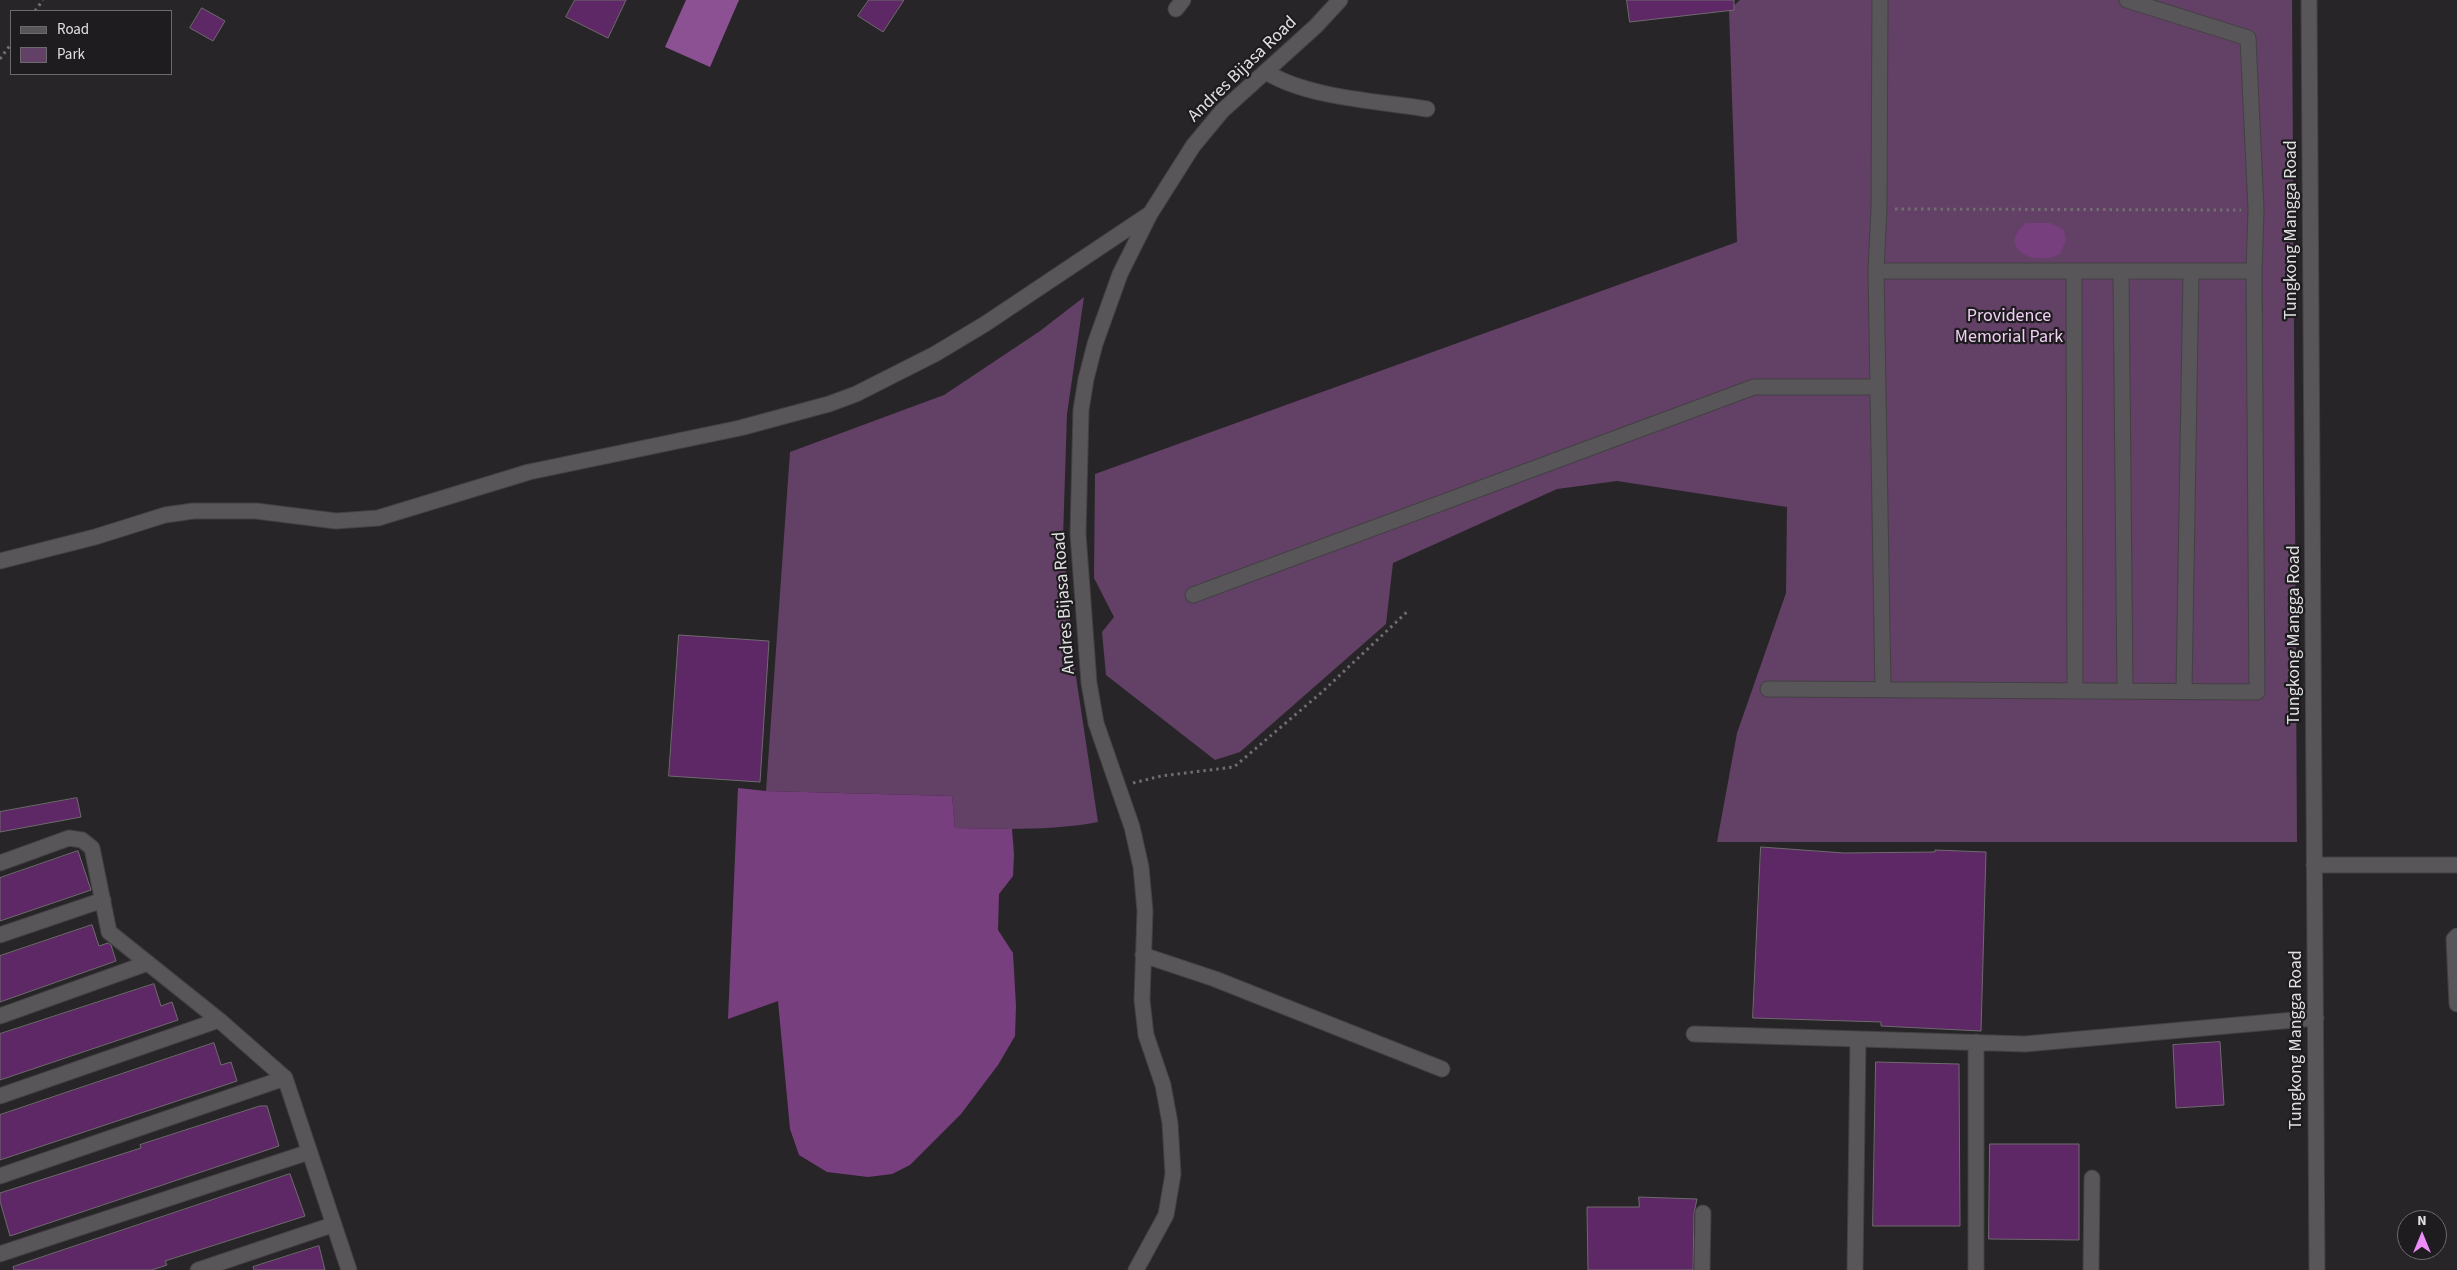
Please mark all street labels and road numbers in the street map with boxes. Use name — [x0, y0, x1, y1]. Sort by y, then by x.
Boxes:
street label: Andres Bijasa Road — [1184, 13, 1302, 127]
street label: Tungkong Mangga Road — [2281, 140, 2303, 320]
street label: Andres Bijasa Road — [1049, 531, 1081, 675]
street label: Tungkong Mangga Road — [2284, 545, 2306, 725]
street label: Tungkong Mangga Road — [2286, 950, 2308, 1130]

